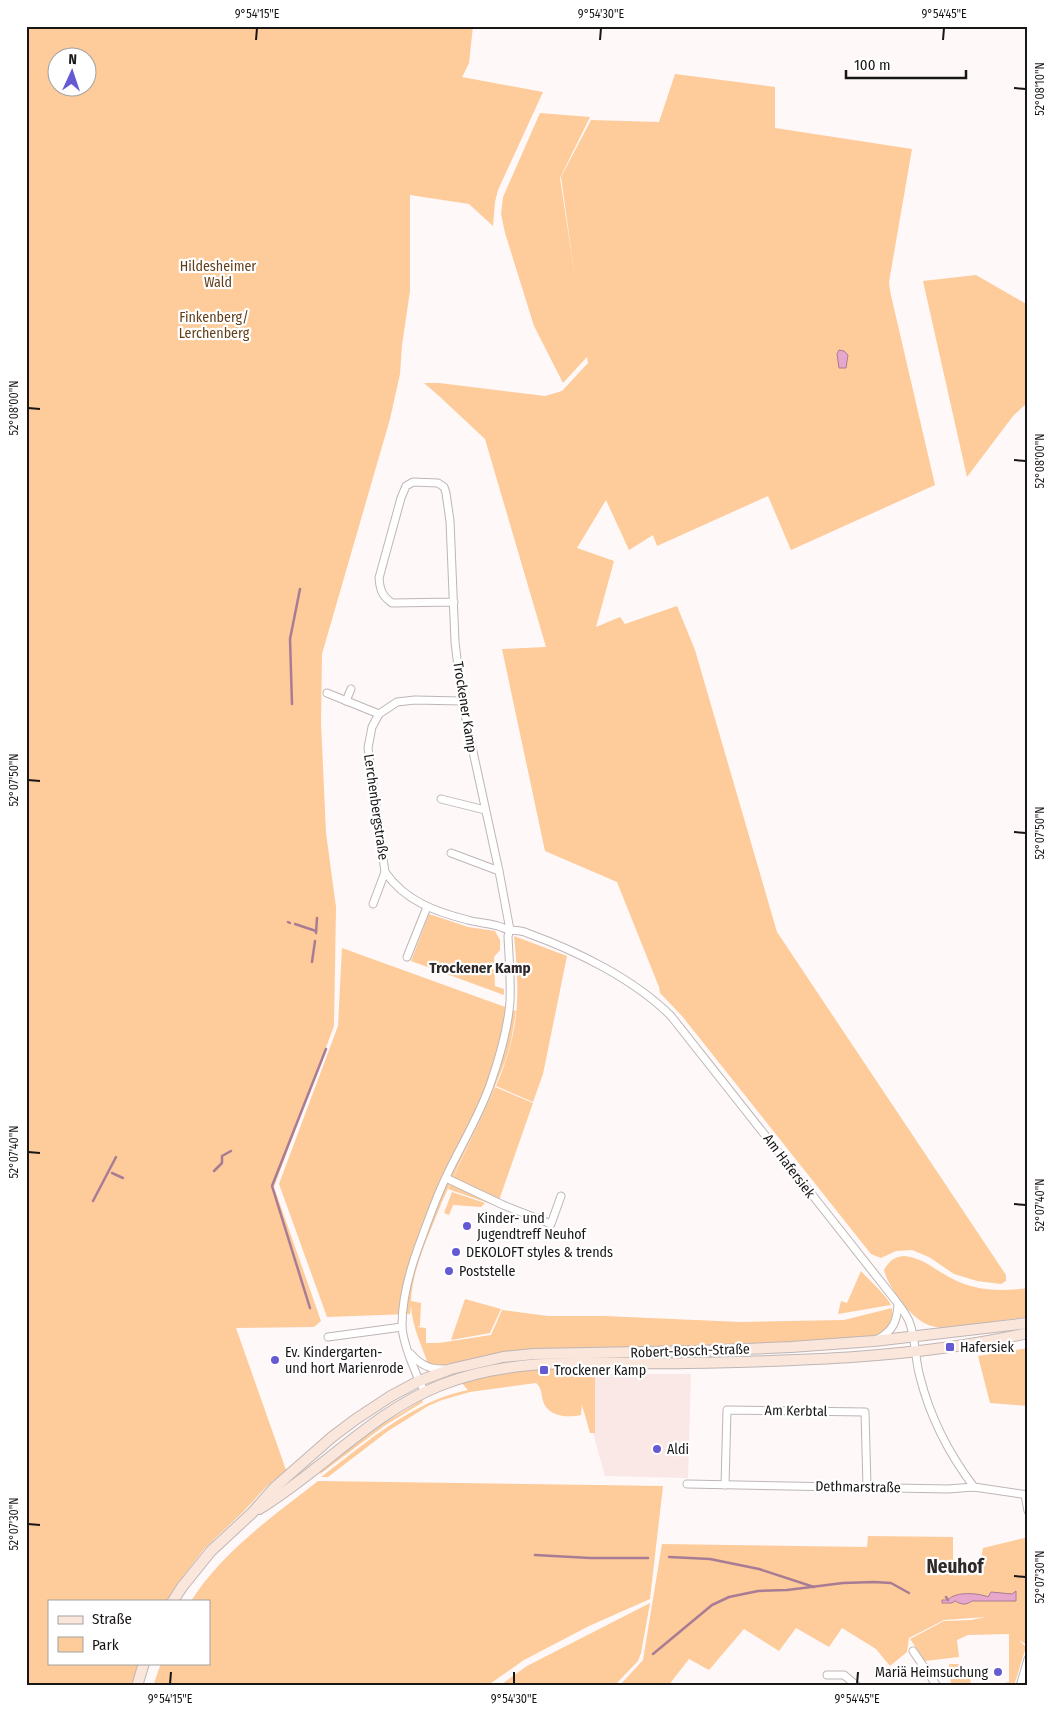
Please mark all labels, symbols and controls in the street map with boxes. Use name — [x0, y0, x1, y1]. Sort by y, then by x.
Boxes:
text: 9°54'15"E — [235, 7, 280, 21]
text: 9°54'30"E — [578, 7, 625, 21]
text: 9°54'45"E — [921, 7, 967, 21]
north arrow — [48, 48, 98, 98]
scale bar — [846, 48, 966, 80]
text: N — [68, 51, 77, 68]
text: 100 m — [854, 56, 891, 74]
text: 52°08'10"N — [1033, 62, 1047, 116]
park label: Hildesheimer Wald — [180, 258, 256, 291]
park label: Finkenberg/ Lerchenberg — [179, 309, 250, 342]
text: 52°08'00"N — [7, 381, 21, 435]
text: 52°08'00"N — [1033, 434, 1047, 488]
street label: Trockener Kamp — [449, 660, 481, 754]
text: 52°07'50"N — [7, 753, 21, 807]
street label: Lerchenbergstraße — [360, 753, 392, 861]
text: 52°07'50"N — [1033, 806, 1047, 860]
district label: Trockener Kamp — [429, 959, 531, 977]
text: 52°07'40"N — [7, 1125, 21, 1179]
street label: Am Hafersiek — [760, 1131, 819, 1202]
text: 52°07'40"N — [1033, 1178, 1047, 1232]
place label: Kinder- und Jugendtreff Neuhof — [477, 1210, 588, 1243]
marker: Kinder- und Jugendtreff Neuhof — [461, 1220, 473, 1232]
place label: DEKOLOFT styles & trends — [466, 1244, 613, 1261]
marker: DEKOLOFT styles & trends — [450, 1246, 462, 1258]
place label: Poststelle — [459, 1263, 515, 1280]
marker: Poststelle — [443, 1265, 455, 1277]
place label: Hafersiek — [960, 1339, 1015, 1356]
street label: Robert-Bosch-Straße — [630, 1340, 750, 1362]
marker: Hafersiek — [944, 1341, 956, 1353]
place label: Ev. Kindergarten- und hort Marienrode — [285, 1344, 404, 1377]
marker: Ev. Kindergarten- und hort Marienrode — [269, 1354, 281, 1366]
place label: Trockener Kamp — [554, 1362, 646, 1379]
marker: Trockener Kamp — [538, 1364, 550, 1376]
street label: Am Kerbtal — [764, 1402, 828, 1420]
place label: Aldi — [667, 1441, 689, 1458]
marker: Aldi — [651, 1443, 663, 1455]
street label: Dethmarstraße — [815, 1478, 901, 1496]
text: 52°07'30"N — [7, 1497, 21, 1551]
text: 52°07'30"N — [1033, 1550, 1047, 1604]
district label: Neuhof — [926, 1555, 985, 1578]
legend — [48, 1600, 210, 1664]
text: Straße — [92, 1610, 132, 1628]
text: Park — [92, 1636, 119, 1654]
place label: Mariä Heimsuchung — [875, 1664, 988, 1681]
marker: Mariä Heimsuchung — [992, 1666, 1004, 1678]
text: 9°54'15"E — [148, 1692, 193, 1706]
text: 9°54'30"E — [491, 1692, 538, 1706]
text: 9°54'45"E — [834, 1692, 880, 1706]

